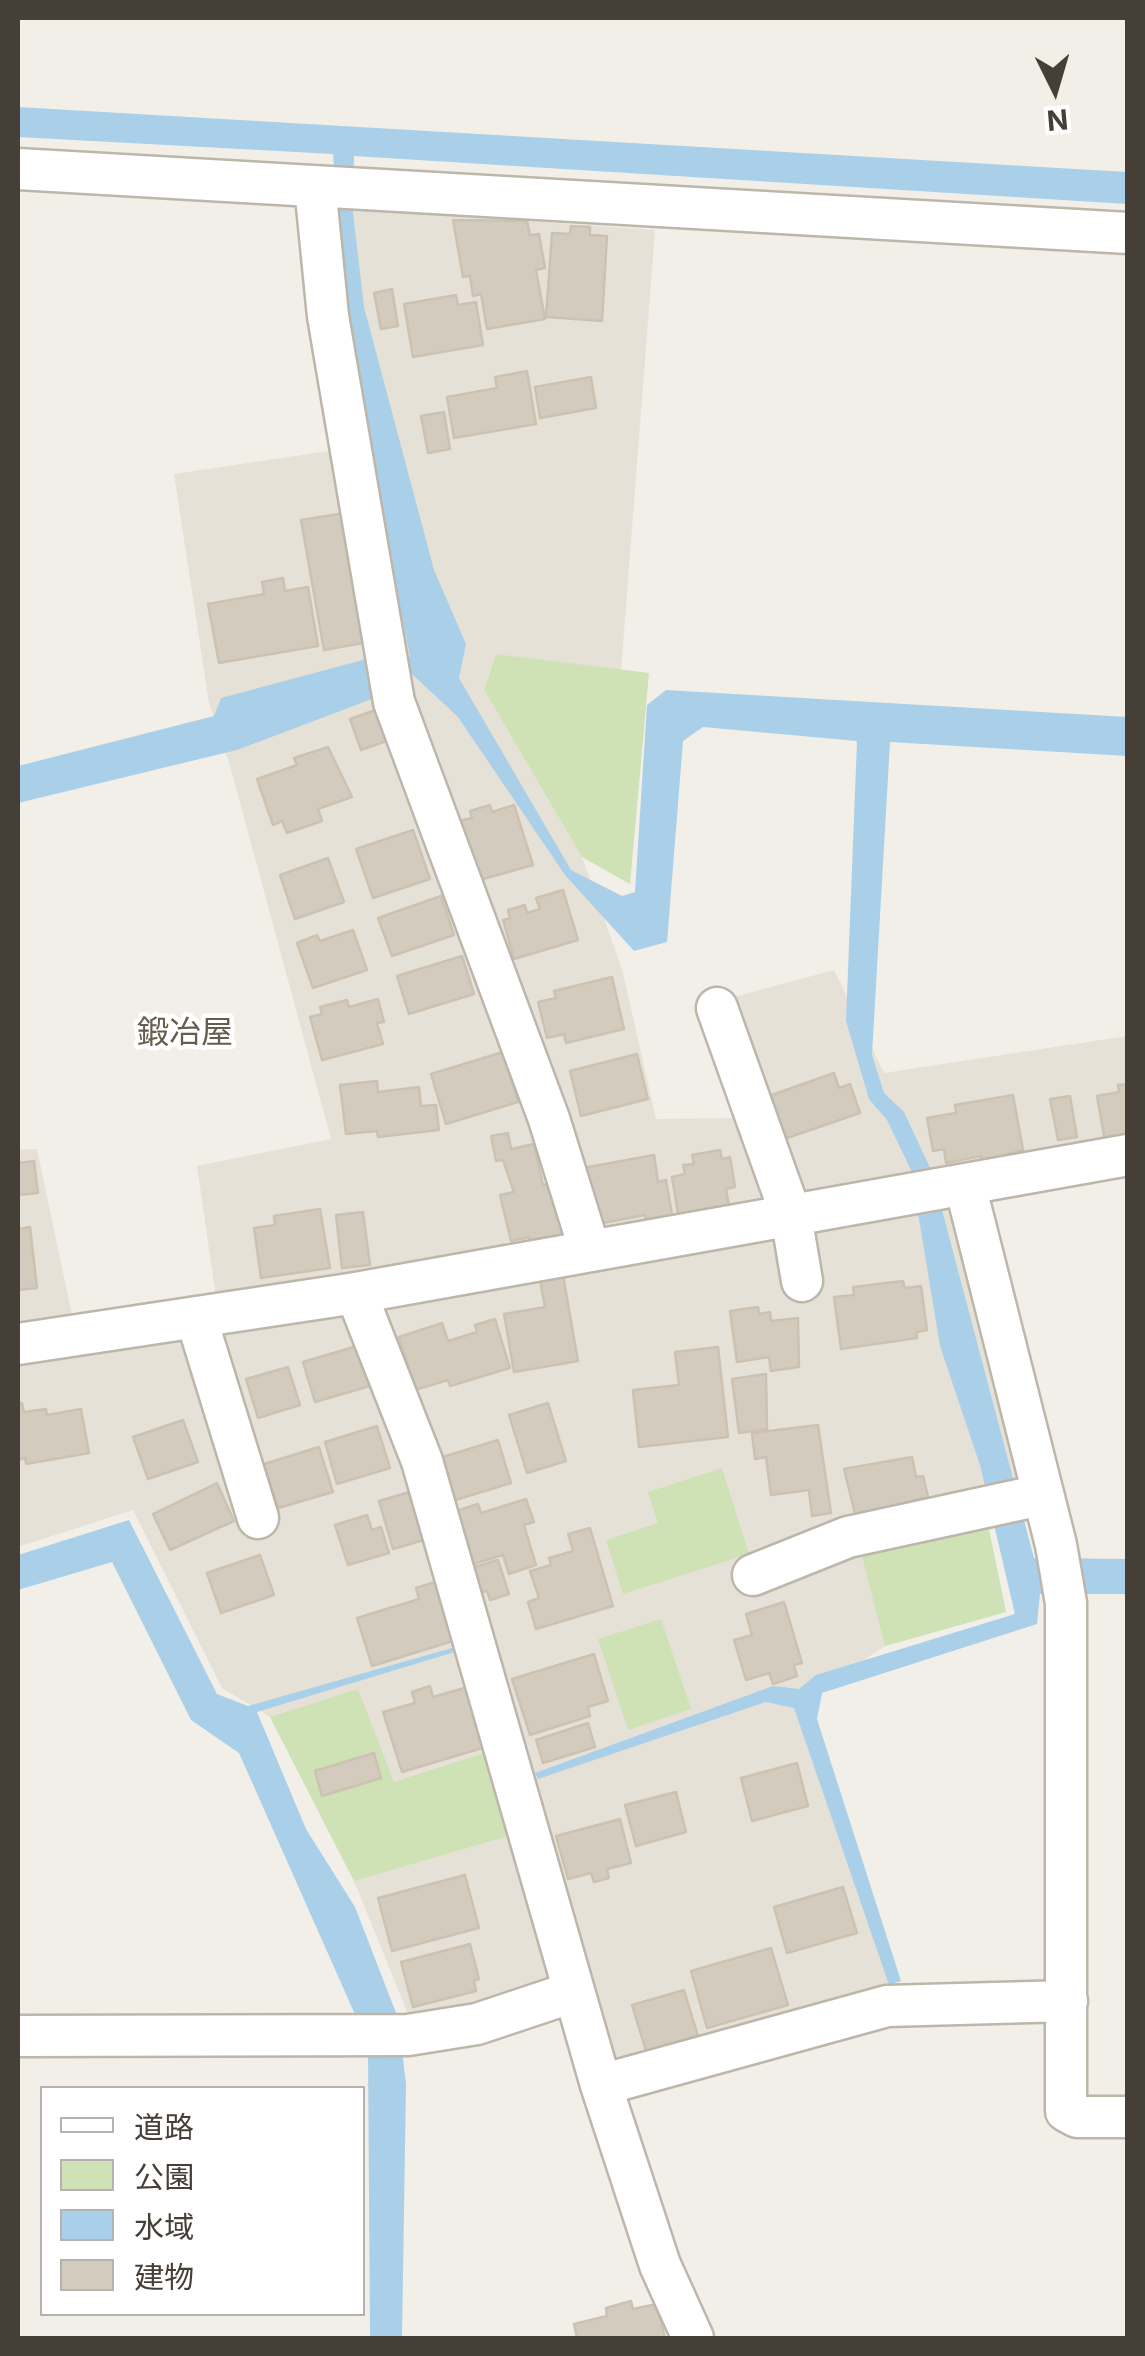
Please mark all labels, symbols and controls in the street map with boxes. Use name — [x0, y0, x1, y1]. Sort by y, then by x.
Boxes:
north arrow — [1005, 40, 1105, 140]
text: N — [1046, 102, 1070, 138]
district label: 鍛冶屋 — [137, 1014, 233, 1052]
legend — [40, 2086, 365, 2316]
text: 道路 — [134, 2109, 194, 2145]
text: 公園 — [134, 2159, 194, 2195]
text: 水域 — [134, 2209, 194, 2245]
text: 建物 — [134, 2259, 194, 2295]

